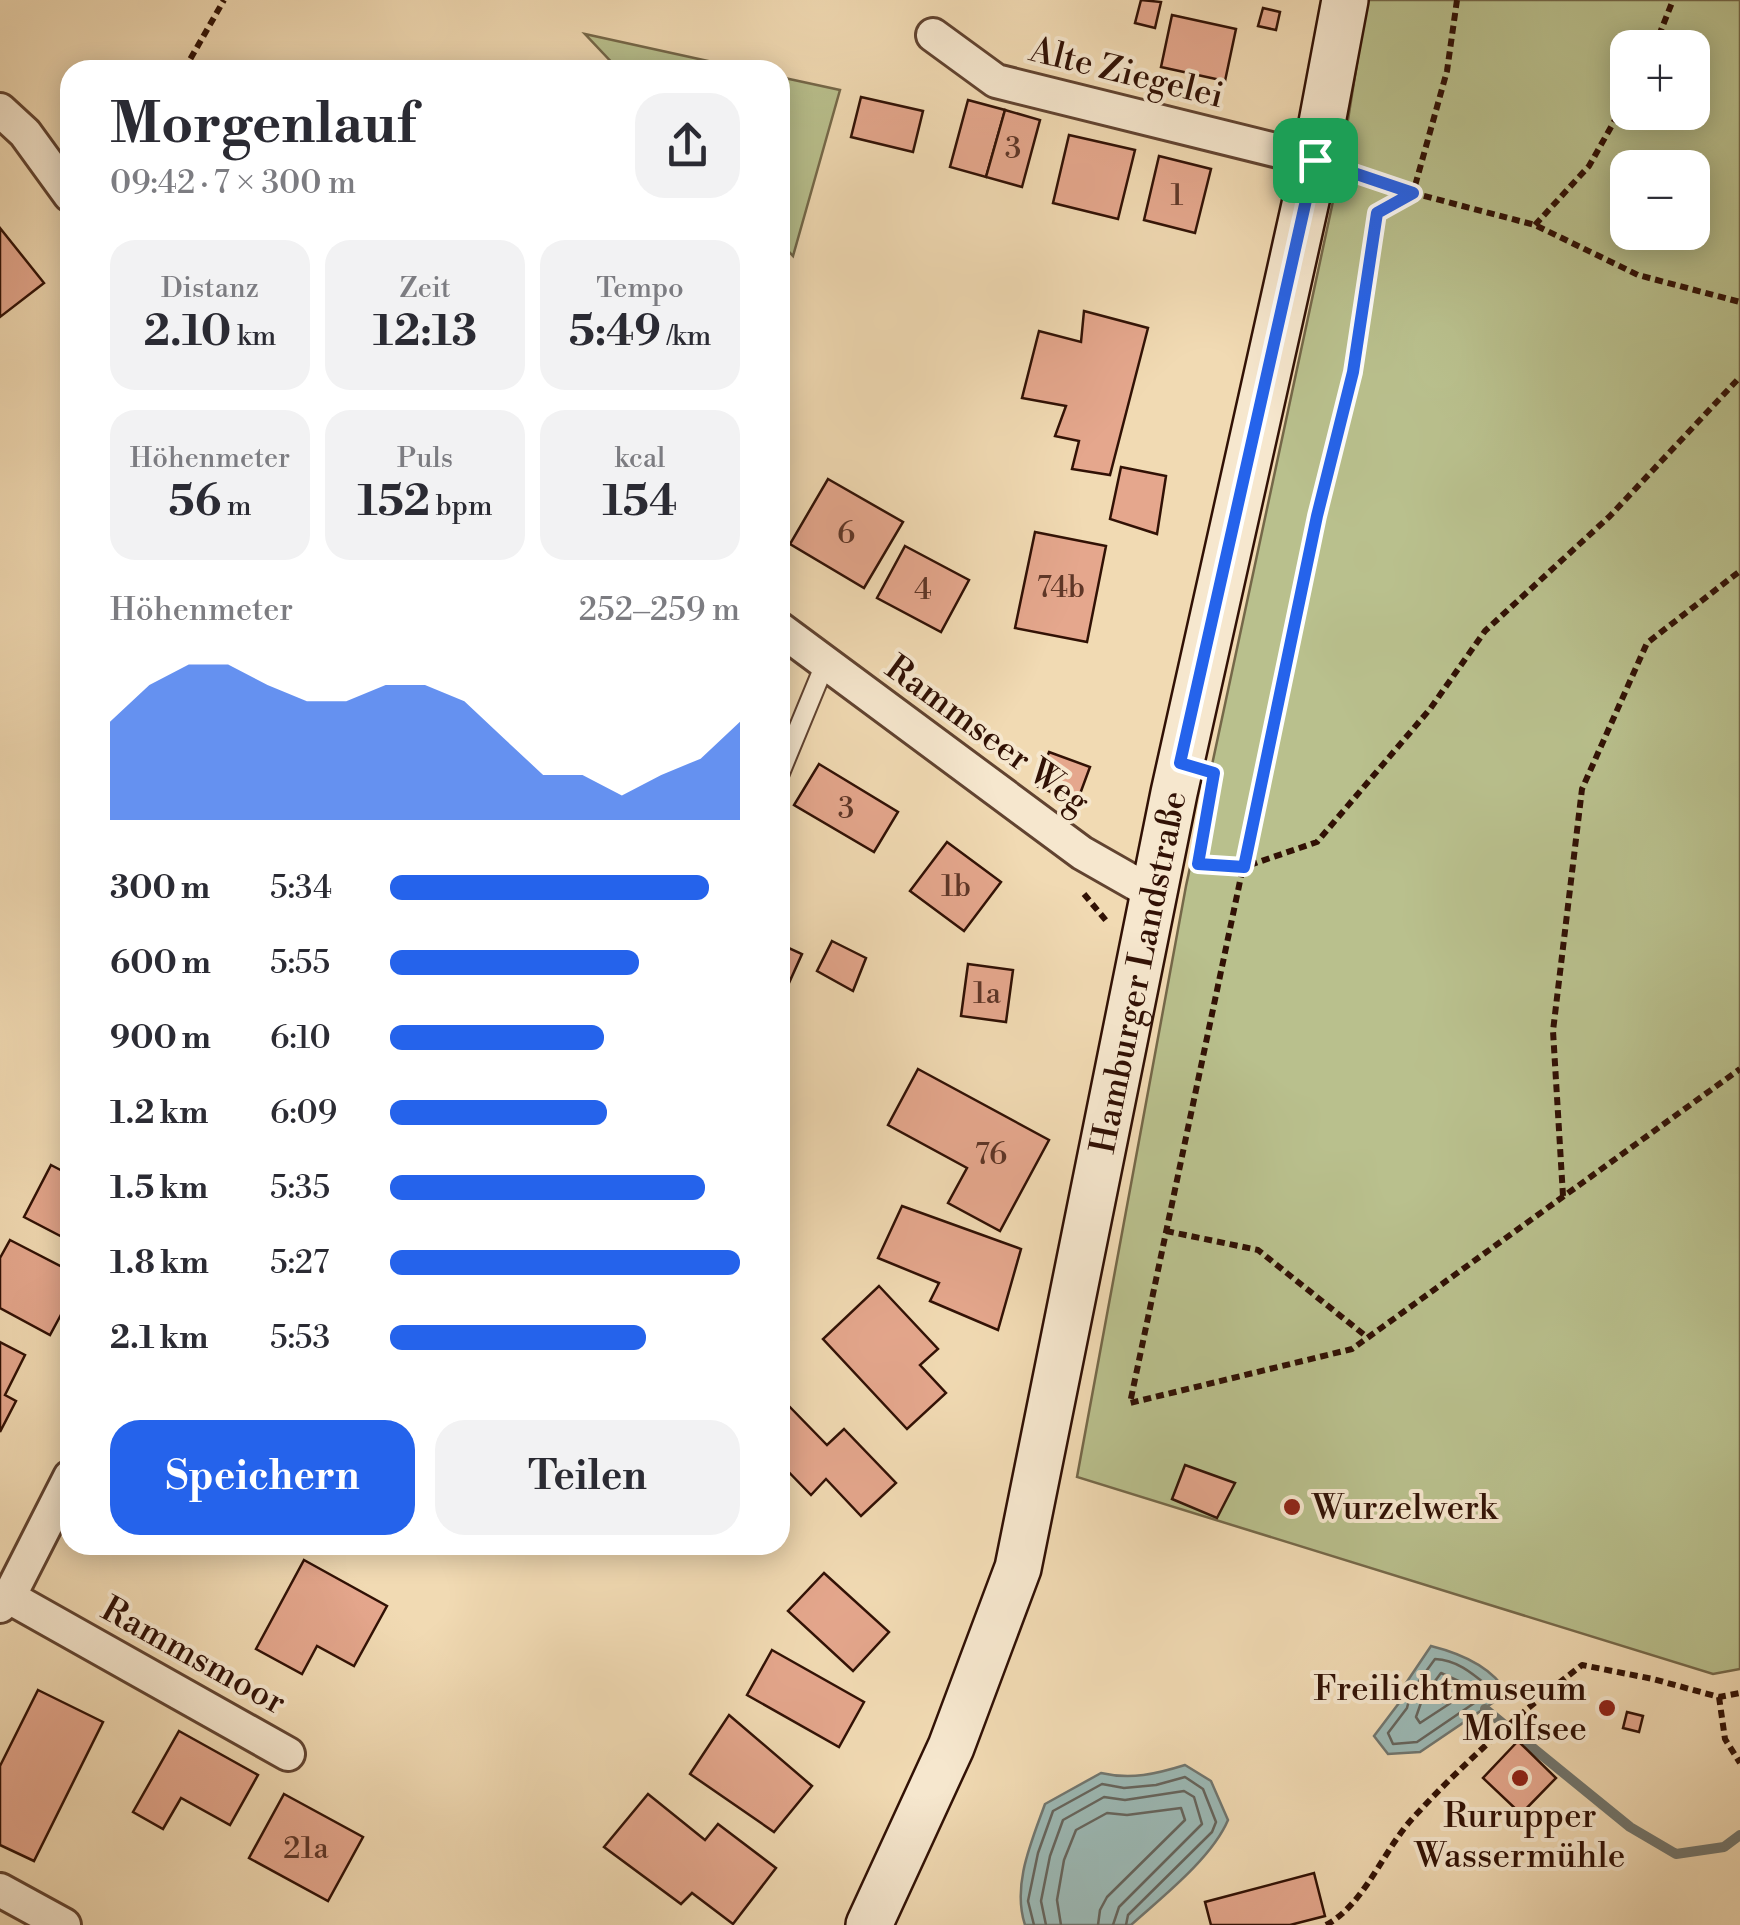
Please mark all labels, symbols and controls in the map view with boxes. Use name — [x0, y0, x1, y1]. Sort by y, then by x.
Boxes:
street label: Alte Ziegelei — [1024, 28, 1228, 118]
map controls — [1610, 30, 1710, 250]
button: + — [1610, 30, 1710, 130]
text: Morgenlauf — [110, 91, 416, 160]
button: share — [635, 93, 740, 198]
pin — [1273, 118, 1358, 203]
house number: 3 — [1005, 130, 1021, 168]
icon: arrive — [1288, 133, 1343, 188]
button: − — [1610, 150, 1710, 250]
text: 09:42 · 7 × 300 m — [110, 163, 356, 203]
house number: 1 — [1171, 177, 1184, 215]
text: Distanz — [161, 271, 259, 306]
text: Zeit — [399, 271, 451, 306]
text: Tempo — [596, 271, 684, 306]
text: 2.10 — [144, 306, 231, 359]
text: 12:13 — [373, 306, 477, 359]
text: 5:49 — [569, 306, 661, 359]
text: km — [231, 319, 276, 354]
text: /km — [661, 319, 711, 354]
text: Höhenmeter — [130, 441, 290, 476]
text: Puls — [397, 441, 453, 476]
text: kcal — [615, 441, 665, 476]
text: 56 — [169, 476, 221, 529]
text: 152 — [358, 476, 430, 529]
text: 154 — [602, 476, 678, 529]
text: m — [221, 489, 251, 524]
text: bpm — [430, 489, 492, 524]
house number: 6 — [837, 515, 855, 553]
house number: 74b — [1037, 569, 1085, 607]
house number: 4 — [914, 571, 932, 609]
text: Höhenmeter — [110, 590, 293, 630]
text: 252–259 m — [579, 590, 740, 630]
street label: Rammseer Weg — [876, 647, 1098, 824]
street label: Hamburger Landstraße — [1082, 787, 1197, 1157]
house number: 3 — [838, 790, 854, 828]
text: 300 m — [110, 868, 210, 908]
text: 5:34 — [270, 868, 332, 908]
house number: 1b — [941, 868, 971, 906]
text: 600 m — [110, 943, 211, 983]
text: 5:55 — [270, 943, 330, 983]
house number: 1a — [973, 975, 1002, 1013]
text: 900 m — [110, 1018, 211, 1058]
text: 6:10 — [270, 1018, 331, 1058]
text: 1.2 km — [110, 1093, 208, 1133]
text: 6:09 — [270, 1093, 337, 1133]
house number: 76 — [975, 1136, 1007, 1174]
text: 1.5 km — [110, 1168, 208, 1208]
text: 5:35 — [270, 1168, 330, 1208]
text: 1.8 km — [110, 1243, 209, 1283]
text: 5:27 — [270, 1243, 329, 1283]
text: 2.1 km — [110, 1318, 208, 1358]
text: 5:53 — [270, 1318, 330, 1358]
button: Speichern — [110, 1420, 415, 1535]
button: Teilen — [435, 1420, 740, 1535]
place label: Wurzelwerk — [1311, 1487, 1499, 1530]
marker: Wurzelwerk — [1281, 1496, 1303, 1518]
street label: Rammsmoor — [93, 1588, 293, 1725]
place label: Freilichtmuseum Molfsee — [1314, 1668, 1587, 1751]
marker: Freilichtmuseum Molfsee — [1596, 1697, 1618, 1719]
marker: Rurupper Wassermühle — [1509, 1767, 1531, 1789]
place label: Rurupper Wassermühle — [1414, 1795, 1625, 1878]
house number: 21a — [283, 1830, 330, 1868]

